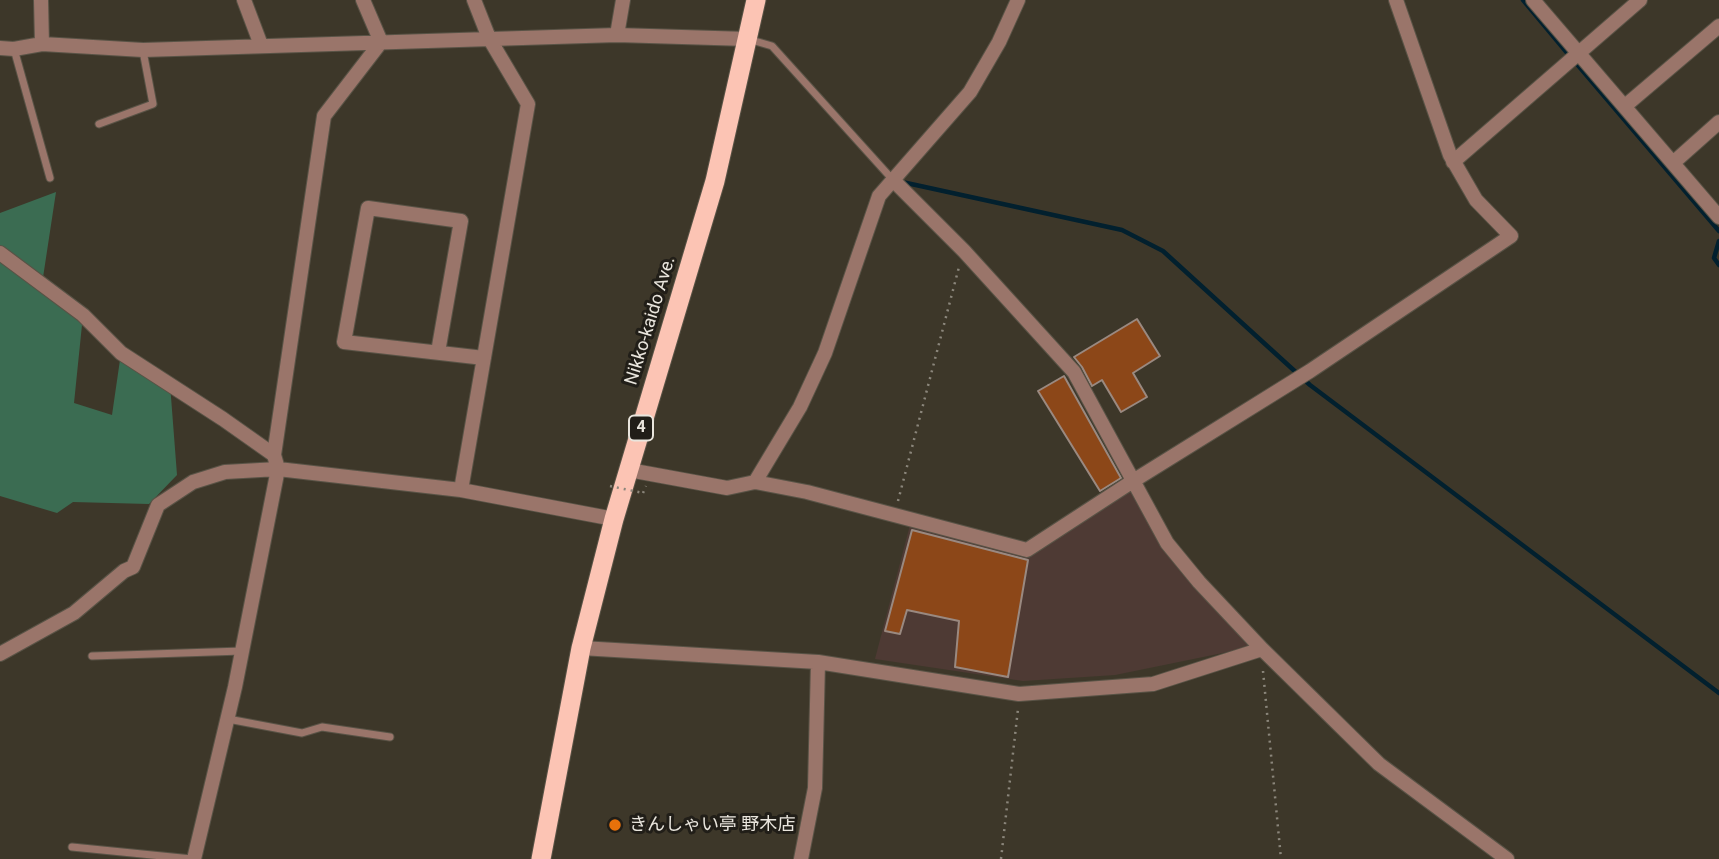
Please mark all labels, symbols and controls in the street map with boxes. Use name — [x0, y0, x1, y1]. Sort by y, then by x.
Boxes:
street label: Nikko-kaido Ave. — [621, 254, 681, 388]
road number: 4 — [629, 416, 653, 440]
place label: きんしゃい亭 野木店 — [629, 814, 795, 836]
marker: きんしゃい亭 野木店 — [607, 817, 623, 833]

